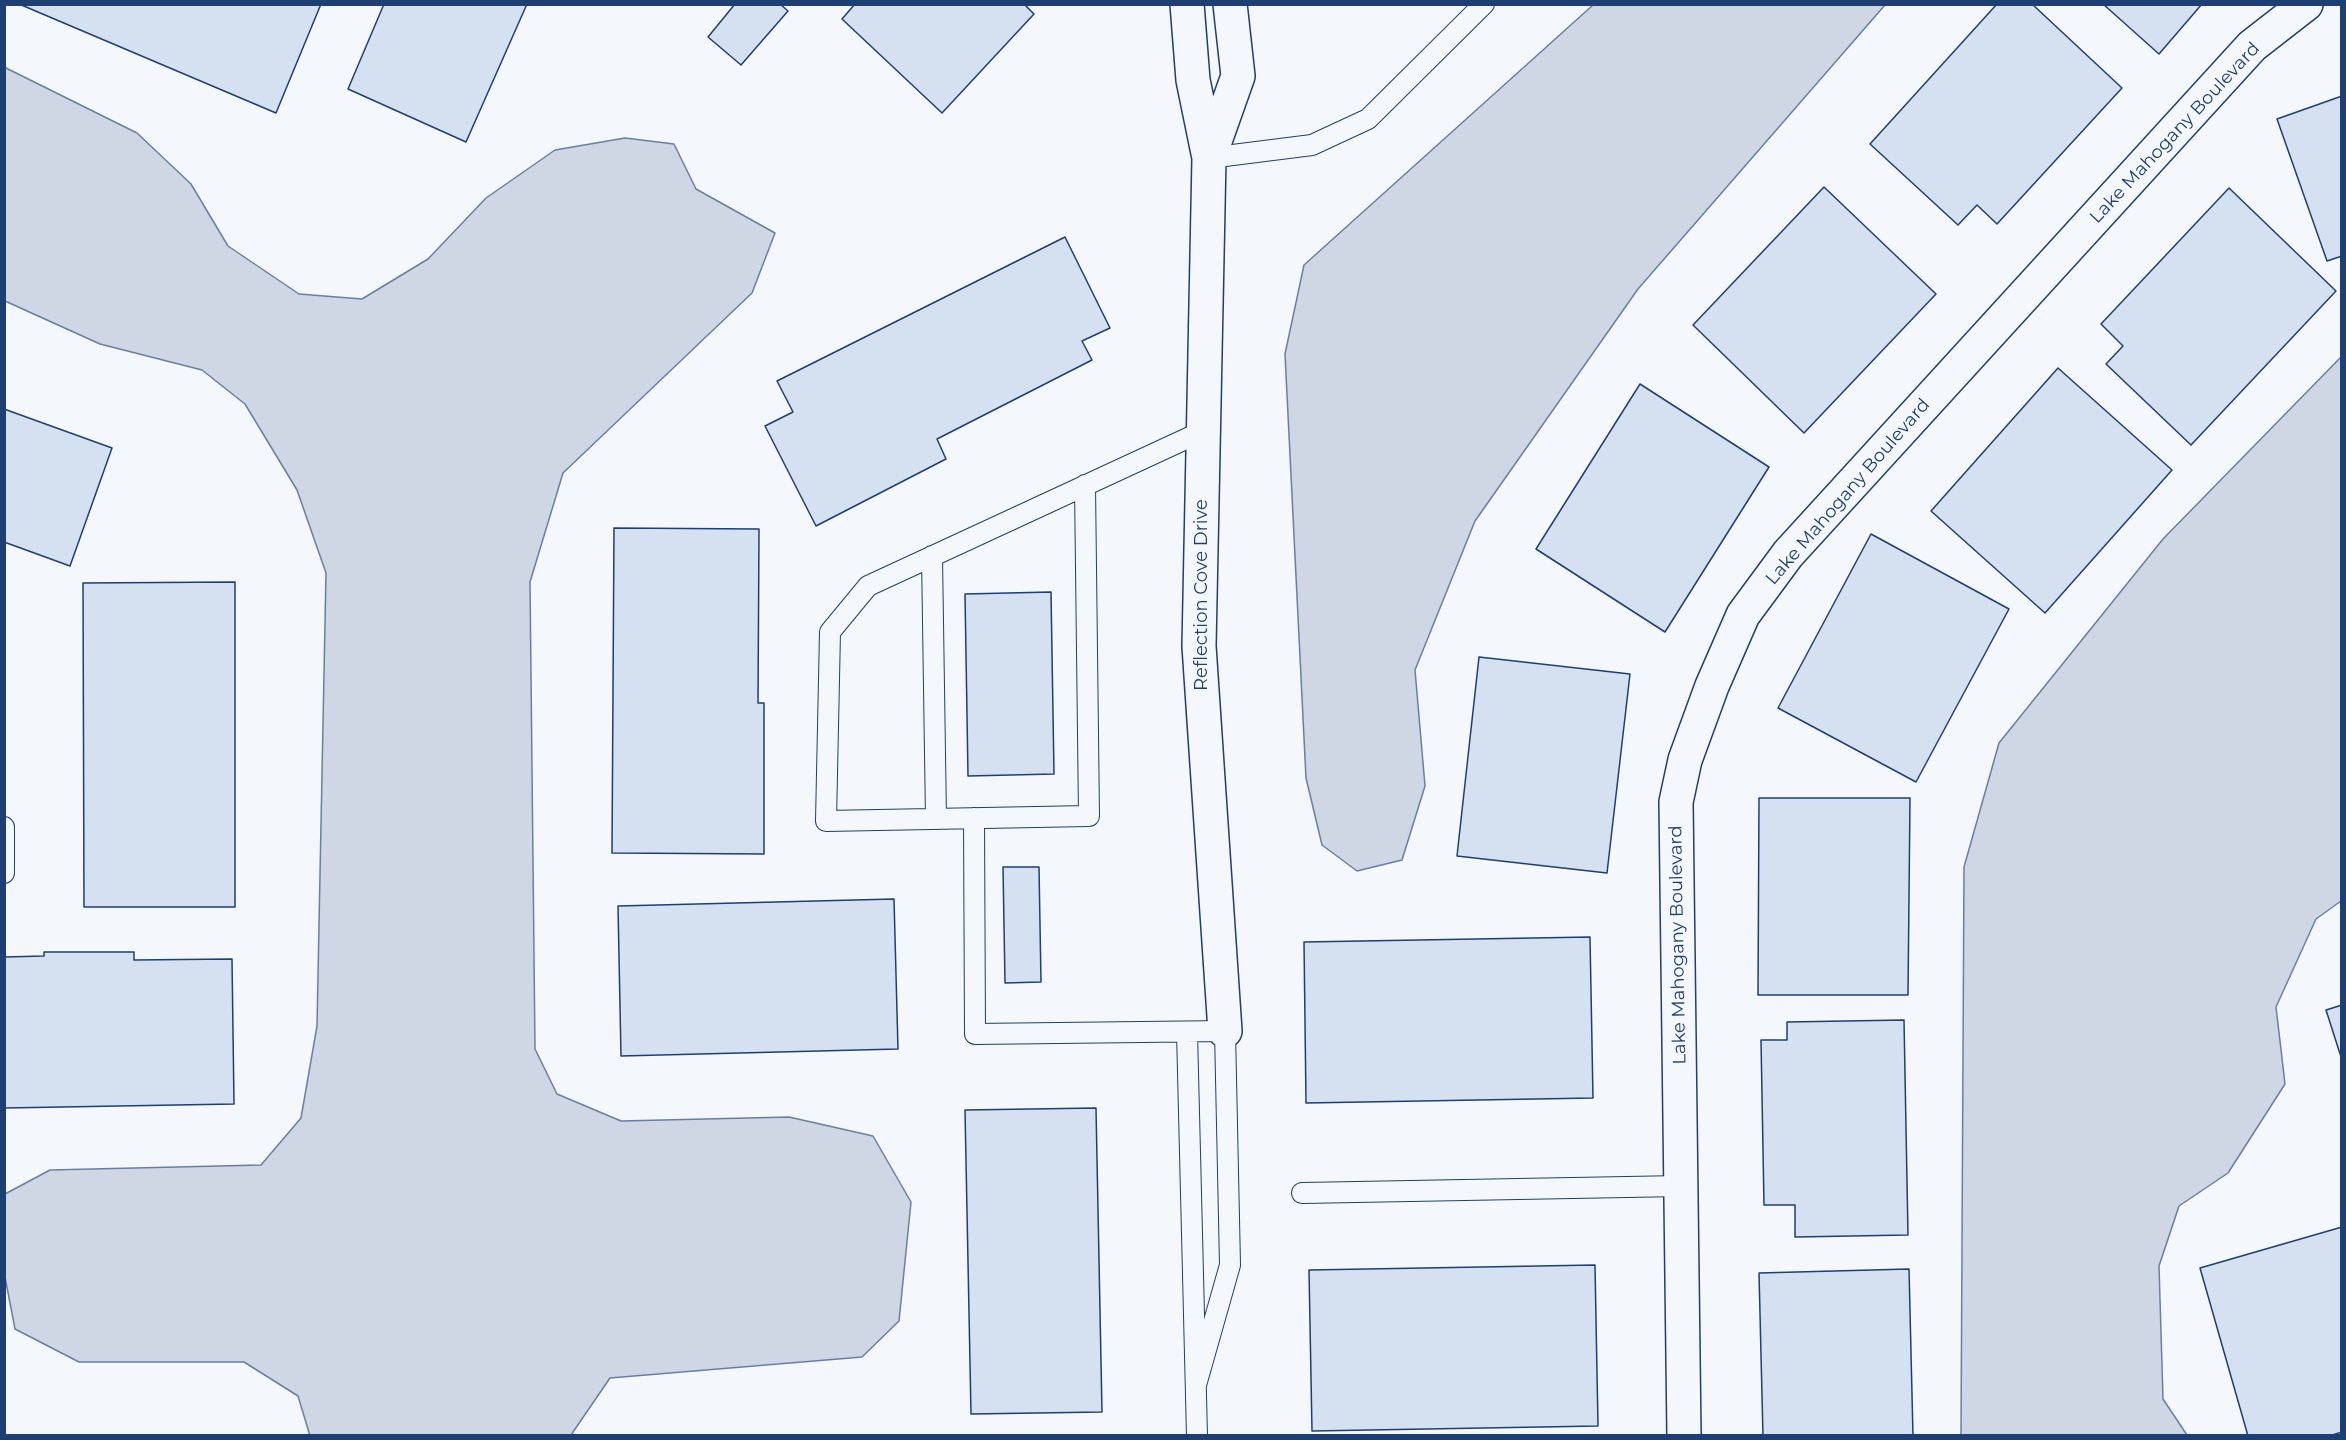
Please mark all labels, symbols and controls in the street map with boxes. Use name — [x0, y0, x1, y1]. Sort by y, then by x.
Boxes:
street label: Lake Mahogany Boulevard — [2085, 38, 2265, 228]
street label: Lake Mahogany Boulevard — [1761, 395, 1935, 589]
street label: Reflection Cove Drive — [1191, 499, 1213, 691]
street label: Lake Mahogany Boulevard — [1665, 825, 1691, 1065]

